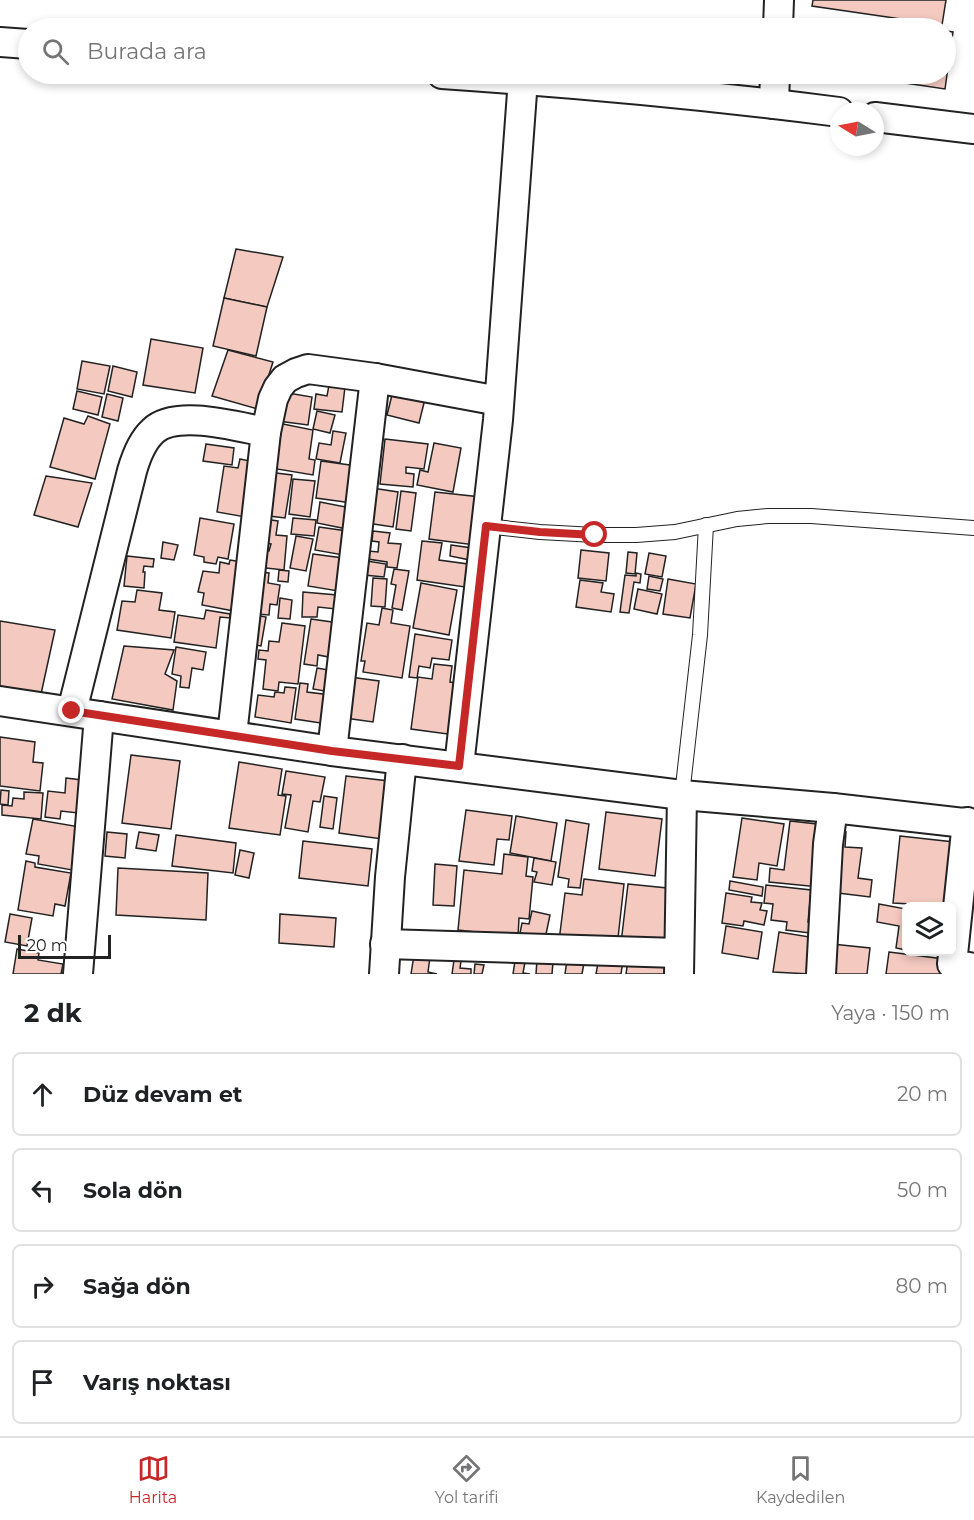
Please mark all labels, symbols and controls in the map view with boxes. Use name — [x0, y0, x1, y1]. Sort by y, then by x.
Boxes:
search box — [18, 18, 956, 84]
icon: search — [39, 35, 72, 68]
text: Burada ara — [87, 38, 207, 65]
north arrow — [830, 102, 884, 156]
route start — [581, 521, 607, 547]
route end — [58, 697, 84, 723]
map controls — [902, 902, 956, 956]
button: layers — [902, 902, 956, 956]
scale bar — [18, 932, 111, 960]
text: 20 m — [27, 936, 68, 955]
text: 2 dk — [24, 997, 82, 1029]
text: Yaya · 150 m — [831, 1001, 950, 1025]
icon: ahead — [26, 1078, 59, 1111]
text: Düz devam et — [83, 1081, 242, 1108]
text: 20 m — [897, 1082, 948, 1106]
icon: left — [26, 1174, 59, 1207]
text: Sola dön — [83, 1177, 183, 1204]
text: 50 m — [897, 1178, 948, 1202]
icon: right — [26, 1270, 59, 1303]
text: Sağa dön — [83, 1273, 191, 1300]
text: 80 m — [896, 1274, 948, 1298]
icon: arrive — [26, 1366, 59, 1399]
text: Varış noktası — [83, 1369, 231, 1396]
tab: Harita — [129, 1452, 177, 1507]
tab: Yol tarifi — [435, 1452, 499, 1507]
tab: Kaydedilen — [756, 1452, 845, 1507]

